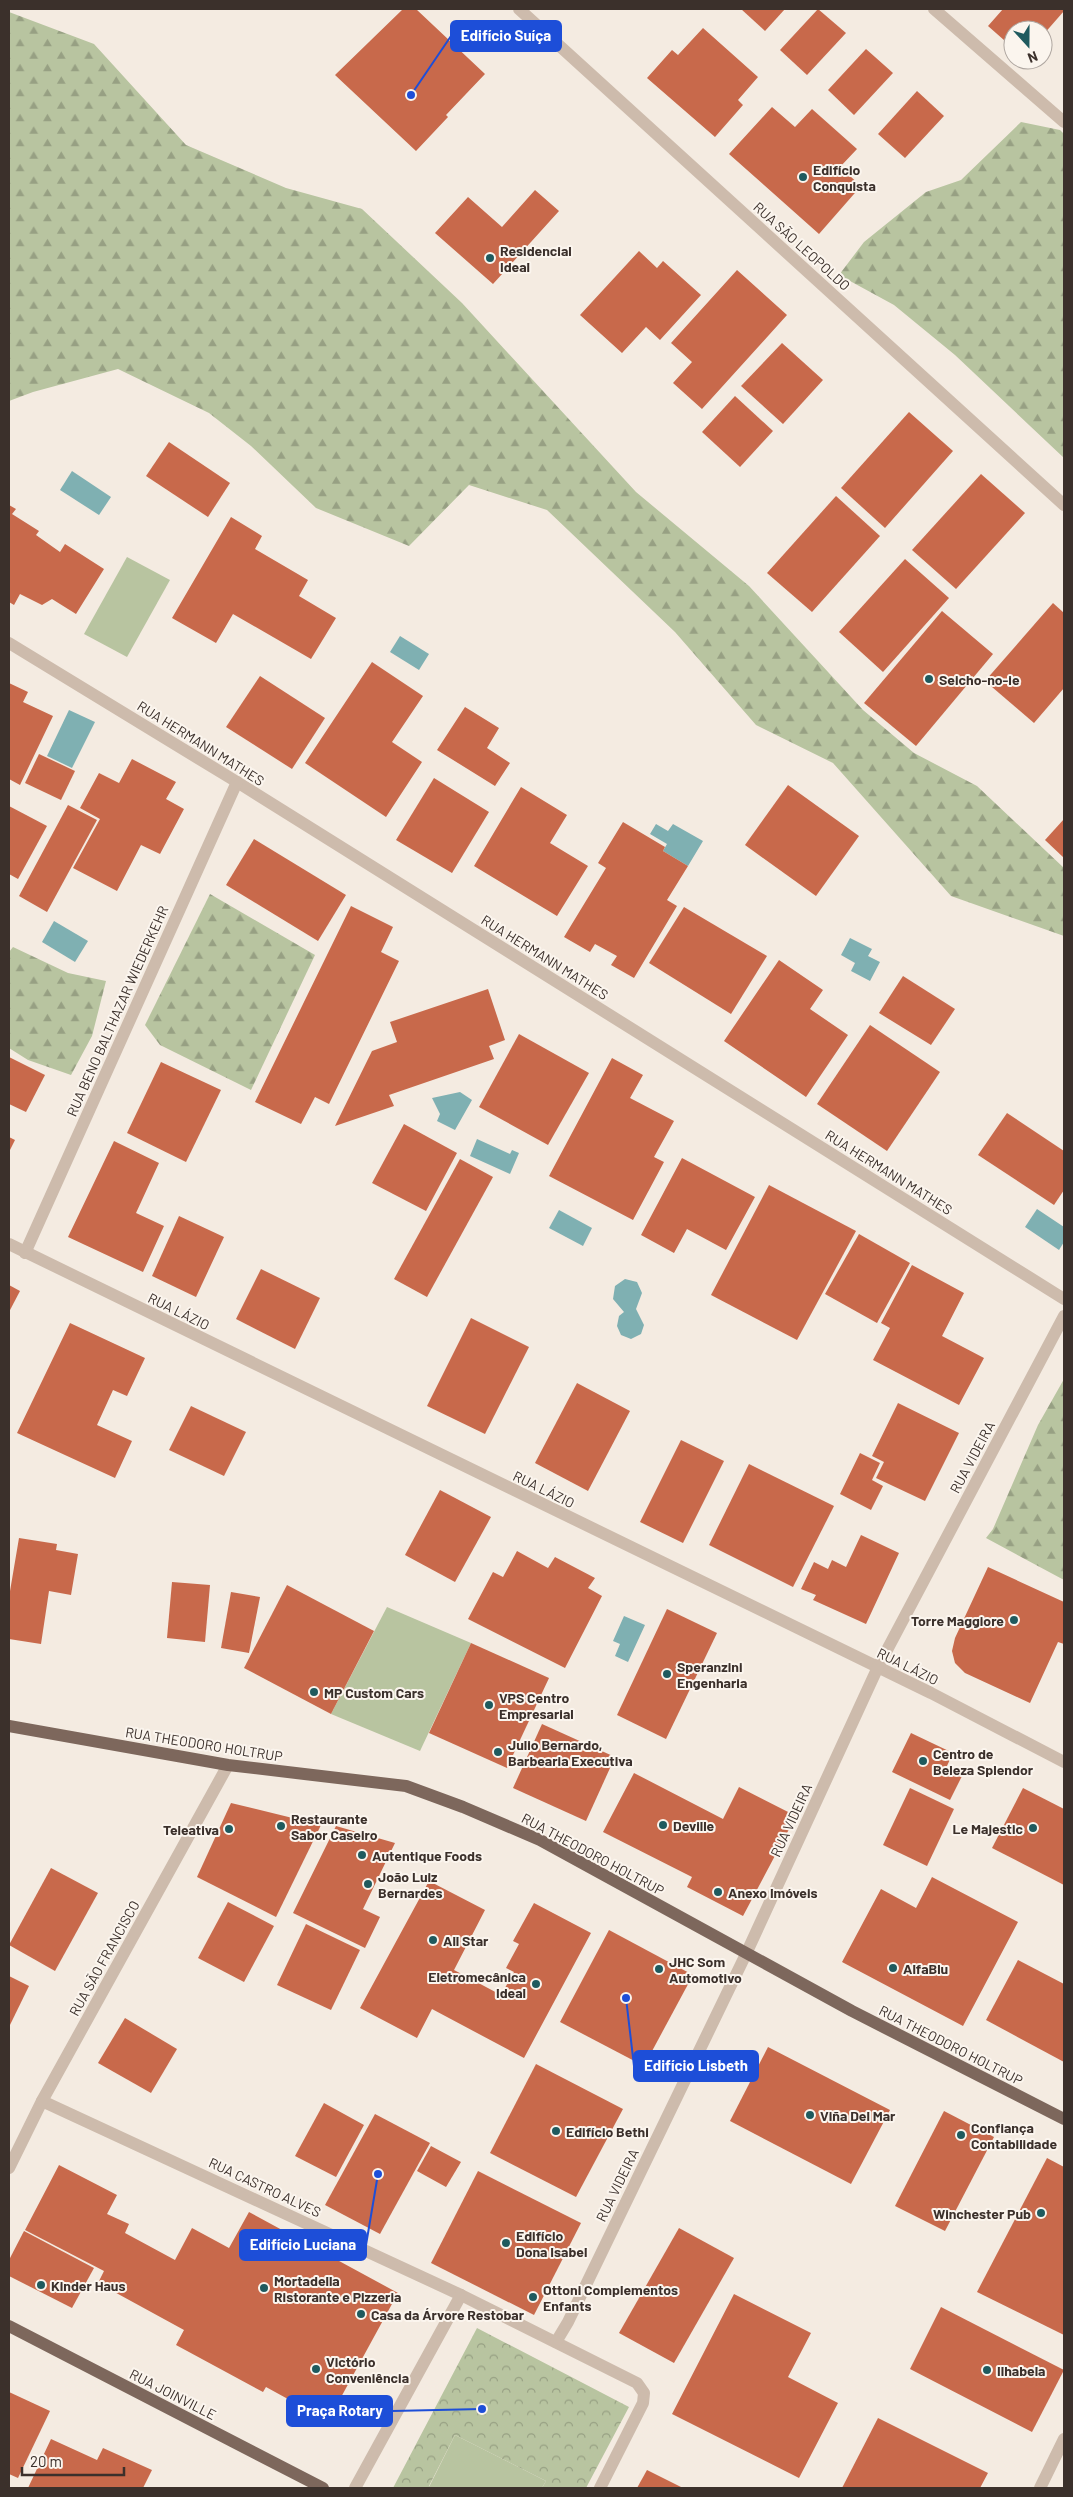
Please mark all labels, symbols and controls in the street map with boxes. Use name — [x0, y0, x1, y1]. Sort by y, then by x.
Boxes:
north arrow — [1003, 20, 1053, 70]
callout: Edifício Suíça — [451, 21, 561, 51]
text: Edifício Suíça — [461, 26, 551, 44]
text: N — [1025, 48, 1040, 67]
place label: Edifício Conquista — [813, 161, 876, 194]
marker: Edifício Conquista — [797, 171, 809, 183]
street label: RUA SÃO LEOPOLDO — [750, 198, 854, 294]
place label: Residencial Ideal — [500, 242, 572, 275]
marker: Residencial Ideal — [484, 252, 496, 264]
place label: Seicho-no-ie — [939, 671, 1020, 688]
marker: Seicho-no-ie — [923, 673, 935, 685]
street label: RUA HERMANN MATHES — [134, 697, 268, 789]
street label: RUA BENO BALTHAZAR WIEDERKEHR — [63, 903, 171, 1119]
street label: RUA HERMANN MATHES — [478, 911, 612, 1003]
street label: RUA HERMANN MATHES — [822, 1126, 956, 1218]
street label: RUA LÁZIO — [146, 1289, 212, 1333]
street label: RUA VIDEIRA — [946, 1418, 998, 1496]
street label: RUA LÁZIO — [511, 1467, 577, 1511]
place label: Torre Maggiore — [911, 1612, 1004, 1629]
marker: Torre Maggiore — [1008, 1614, 1020, 1626]
street label: RUA LÁZIO — [875, 1644, 941, 1688]
place label: Speranzini Engenharia — [677, 1658, 747, 1691]
marker: Speranzini Engenharia — [661, 1668, 673, 1680]
place label: MP Custom Cars — [324, 1684, 424, 1701]
marker: MP Custom Cars — [308, 1686, 320, 1698]
place label: VPS Centro Empresarial — [499, 1689, 574, 1722]
marker: VPS Centro Empresarial — [483, 1699, 495, 1711]
street label: RUA THEODORO HOLTRUP — [124, 1723, 284, 1765]
place label: Julio Bernardo, Barbearia Executiva — [508, 1736, 633, 1769]
place label: Centro de Beleza Splendor — [933, 1745, 1034, 1778]
marker: Julio Bernardo, Barbearia Executiva — [492, 1746, 504, 1758]
marker: Centro de Beleza Splendor — [917, 1755, 929, 1767]
street label: RUA VIDEIRA — [767, 1780, 816, 1859]
street label: RUA THEODORO HOLTRUP — [519, 1809, 667, 1899]
place label: Restaurante Sabor Caseiro — [291, 1810, 378, 1843]
place label: Deville — [673, 1817, 715, 1834]
marker: Deville — [657, 1819, 669, 1831]
marker: Restaurante Sabor Caseiro — [275, 1820, 287, 1832]
place label: Le Majestic — [953, 1820, 1023, 1837]
place label: Teleativa — [163, 1821, 219, 1838]
marker: Le Majestic — [1027, 1822, 1039, 1834]
marker: Teleativa — [223, 1823, 235, 1835]
place label: Autentique Foods — [372, 1847, 482, 1864]
marker: Autentique Foods — [356, 1849, 368, 1861]
place label: João Luiz Bernardes — [378, 1868, 442, 1901]
marker: João Luiz Bernardes — [362, 1878, 374, 1890]
place label: Anexo Imóveis — [728, 1884, 818, 1901]
marker: Anexo Imóveis — [712, 1886, 724, 1898]
street label: RUA SÃO FRANCISCO — [65, 1897, 143, 2019]
place label: All Star — [443, 1932, 489, 1949]
marker: All Star — [427, 1934, 439, 1946]
place label: JHC Som Automotivo — [669, 1953, 742, 1986]
place label: AlfaBlu — [903, 1960, 948, 1977]
marker: AlfaBlu — [887, 1962, 899, 1974]
marker: JHC Som Automotivo — [653, 1963, 665, 1975]
place label: Eletromecânica Ideal — [428, 1968, 526, 2001]
marker: Eletromecânica Ideal — [530, 1978, 542, 1990]
street label: RUA THEODORO HOLTRUP — [876, 2001, 1026, 2089]
callout: Edifício Lisbeth — [634, 2051, 758, 2081]
text: Edifício Lisbeth — [644, 2056, 748, 2074]
place label: Viña Del Mar — [820, 2107, 896, 2124]
marker: Viña Del Mar — [804, 2109, 816, 2121]
place label: Confiança Contabilidade — [971, 2119, 1057, 2152]
place label: Edifício Bethi — [566, 2123, 649, 2140]
marker: Edifício Bethi — [550, 2125, 562, 2137]
marker: Confiança Contabilidade — [955, 2129, 967, 2141]
street label: RUA VIDEIRA — [592, 2145, 642, 2224]
street label: RUA CASTRO ALVES — [206, 2154, 324, 2220]
place label: Winchester Pub — [933, 2205, 1031, 2222]
marker: Winchester Pub — [1035, 2207, 1047, 2219]
place label: Edifício Dona Isabel — [516, 2227, 587, 2260]
callout: Edifício Luciana — [240, 2230, 366, 2260]
text: Edifício Luciana — [250, 2235, 356, 2253]
marker: Edifício Dona Isabel — [500, 2237, 512, 2249]
place label: Mortadella Ristorante e Pizzeria — [274, 2272, 401, 2305]
place label: Kinder Haus — [51, 2277, 126, 2294]
marker: Kinder Haus — [35, 2279, 47, 2291]
place label: Ottoni Complementos Enfants — [543, 2281, 678, 2314]
marker: Mortadella Ristorante e Pizzeria — [258, 2282, 270, 2294]
marker: Ottoni Complementos Enfants — [527, 2291, 539, 2303]
place label: Casa da Árvore Restobar — [371, 2306, 525, 2323]
marker: Casa da Árvore Restobar — [355, 2308, 367, 2320]
place label: Victório Conveniência — [326, 2353, 409, 2386]
place label: Ilhabela — [997, 2362, 1046, 2379]
marker: Victório Conveniência — [310, 2363, 322, 2375]
marker: Ilhabela — [981, 2364, 993, 2376]
street label: RUA JOINVILLE — [127, 2365, 219, 2423]
callout: Praça Rotary — [287, 2396, 392, 2426]
text: Praça Rotary — [297, 2401, 383, 2419]
scale bar — [22, 2444, 125, 2476]
text: 20 m — [30, 2452, 62, 2470]

